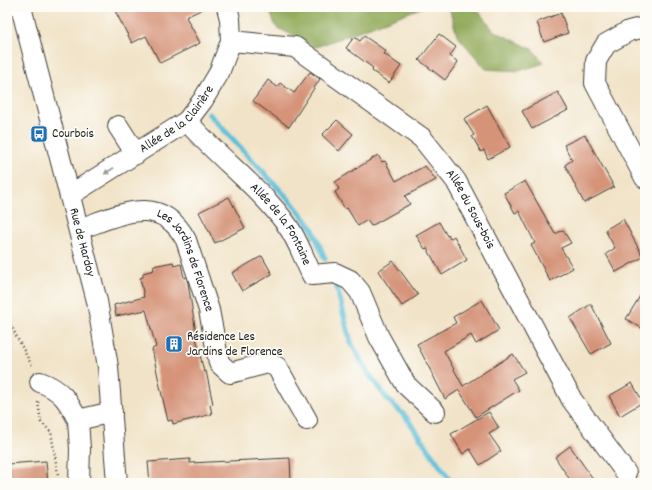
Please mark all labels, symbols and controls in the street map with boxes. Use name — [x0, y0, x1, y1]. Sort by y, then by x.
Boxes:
street label: Allée de la Clairière — [136, 82, 219, 158]
bus stop icon: Courbois — [29, 124, 49, 144]
place label: Courbois — [52, 125, 94, 144]
street label: Allée du Sous-bois — [441, 165, 500, 253]
one-way arrow — [103, 167, 114, 175]
street label: Allée de la Fontaine — [245, 179, 316, 269]
street label: Les Jardins de Florence — [154, 204, 219, 315]
street label: Rue de Hardoy — [64, 206, 100, 279]
place label: Résidence Les Jardins de Florence — [187, 328, 283, 362]
building icon: Résidence Les Jardins de Florence — [164, 334, 184, 354]

